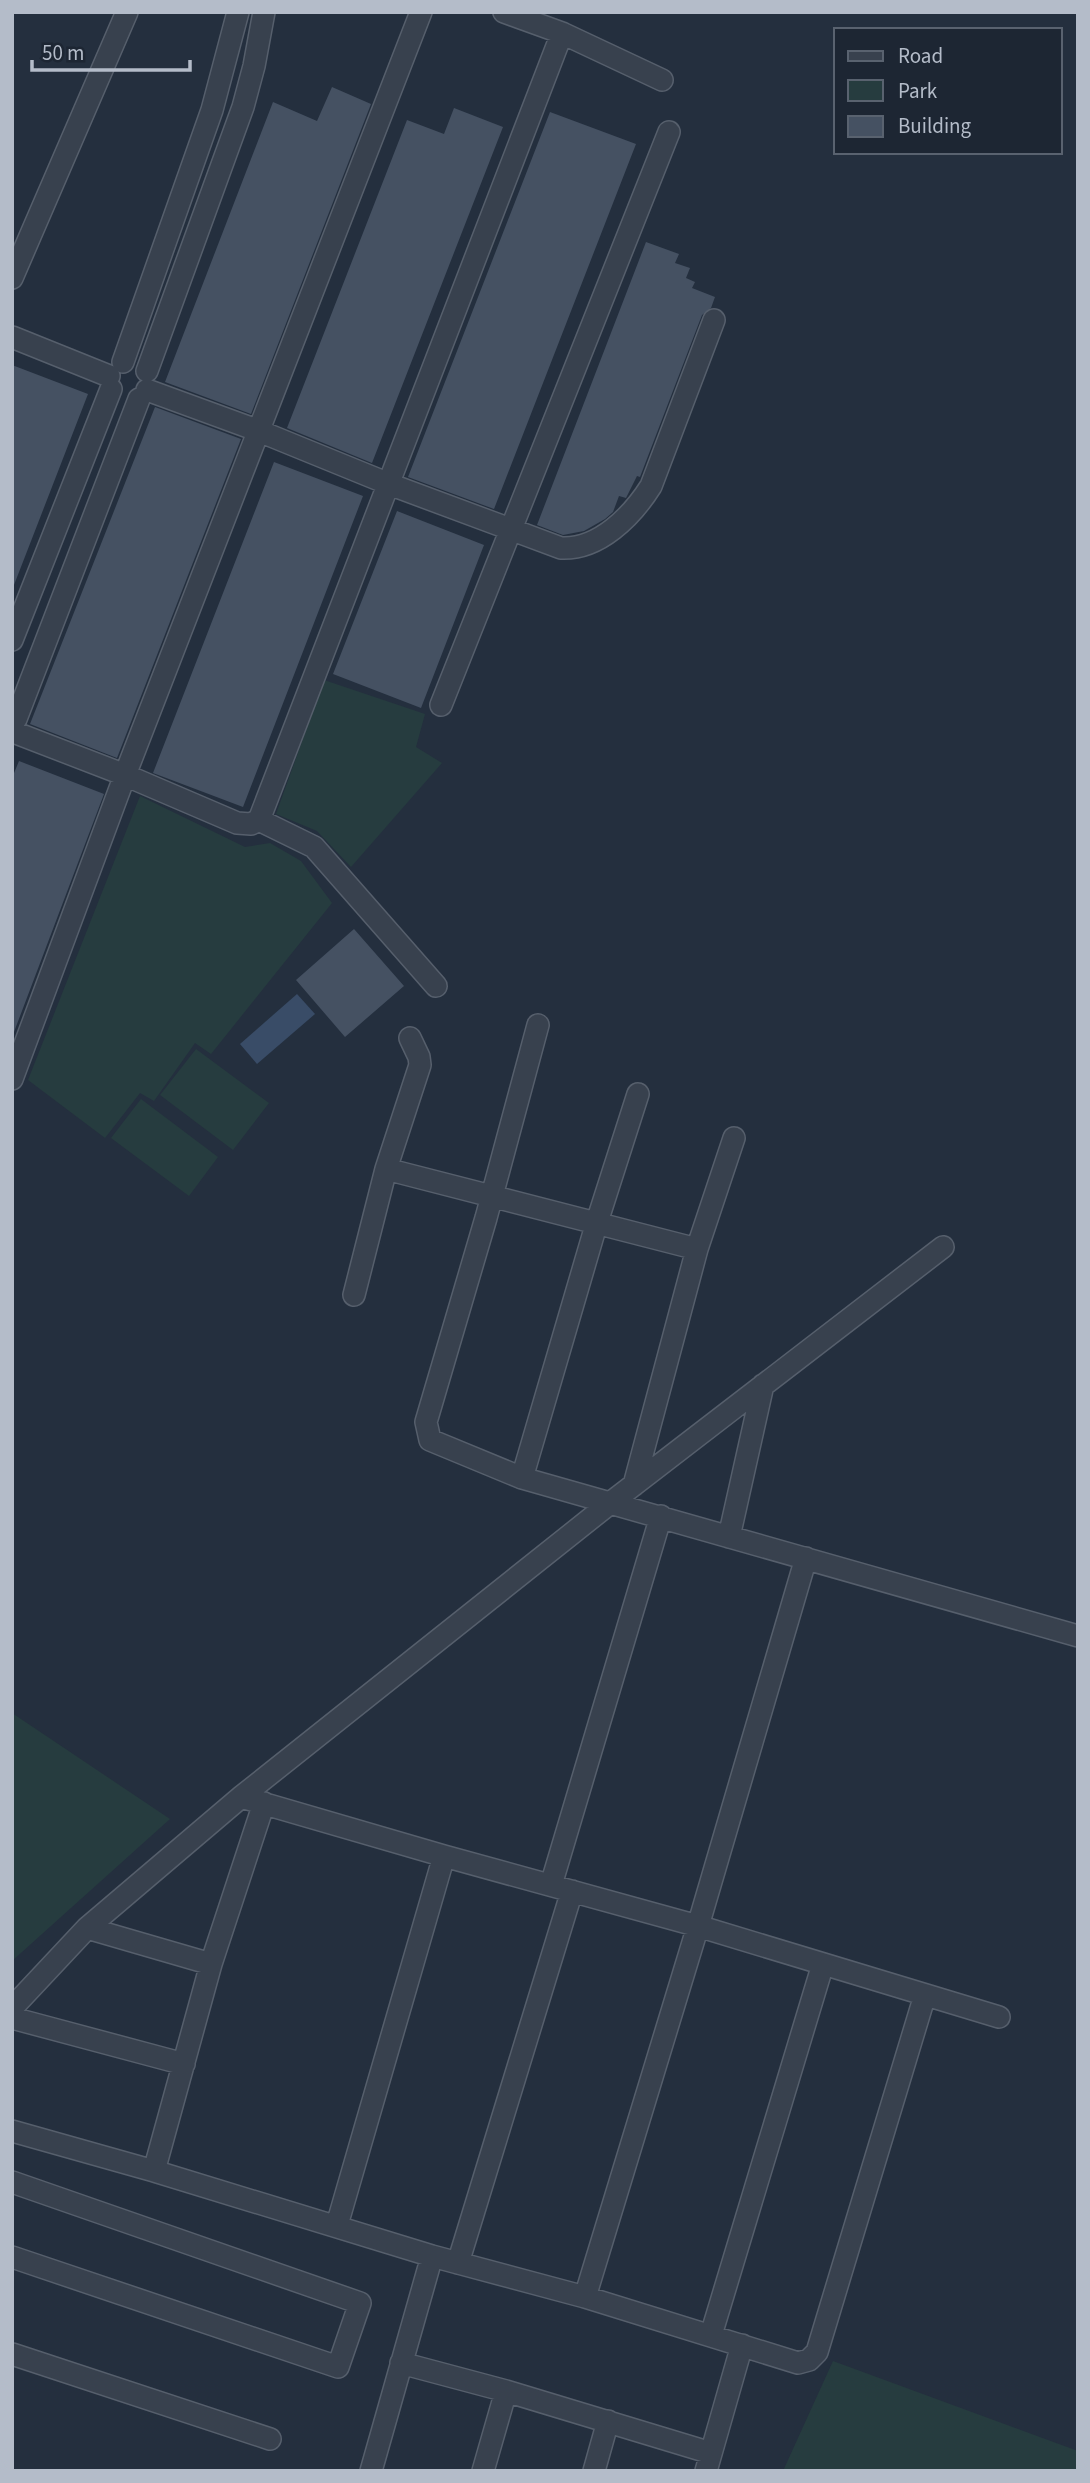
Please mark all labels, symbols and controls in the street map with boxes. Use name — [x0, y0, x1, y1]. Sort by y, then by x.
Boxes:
scale bar — [32, 28, 189, 72]
legend — [834, 28, 1062, 154]
text: 50 m — [42, 38, 84, 68]
text: Road — [898, 41, 943, 71]
text: Park — [898, 76, 938, 106]
text: Building — [898, 111, 972, 141]

